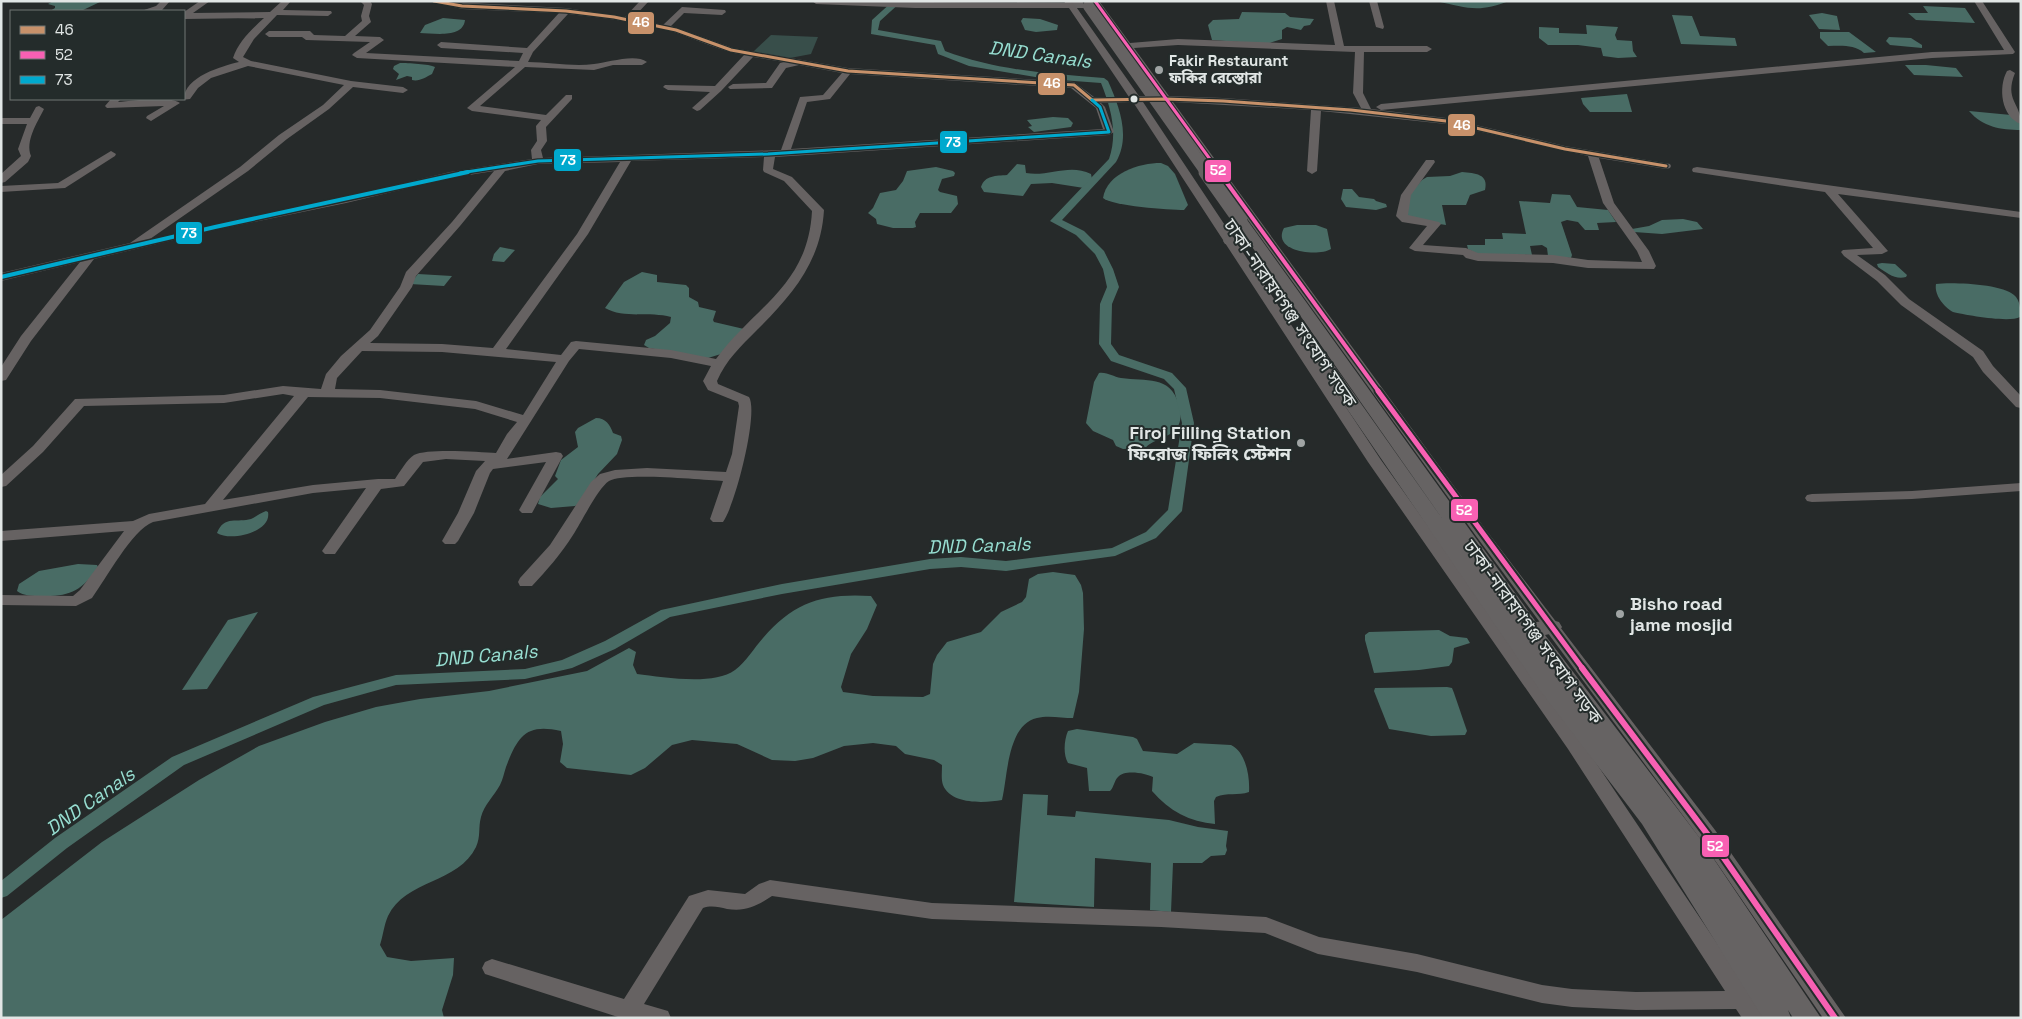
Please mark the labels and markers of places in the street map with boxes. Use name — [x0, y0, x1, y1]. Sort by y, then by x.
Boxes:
place label: Fakir Restaurant ফকির রেস্তোরা — [1168, 51, 1289, 87]
marker: Fakir Restaurant ফকির রেস্তোরা — [1153, 64, 1165, 76]
unlabelled marker — [1129, 94, 1139, 104]
place label: Firoj Filling Station ফিরোজ ফিলিং স্টেশন — [1127, 421, 1292, 465]
marker: Firoj Filling Station ফিরোজ ফিলিং স্টেশন — [1295, 437, 1307, 449]
place label: Bisho road jame mosjid — [1629, 592, 1732, 636]
marker: Bisho road jame mosjid — [1614, 608, 1626, 620]

